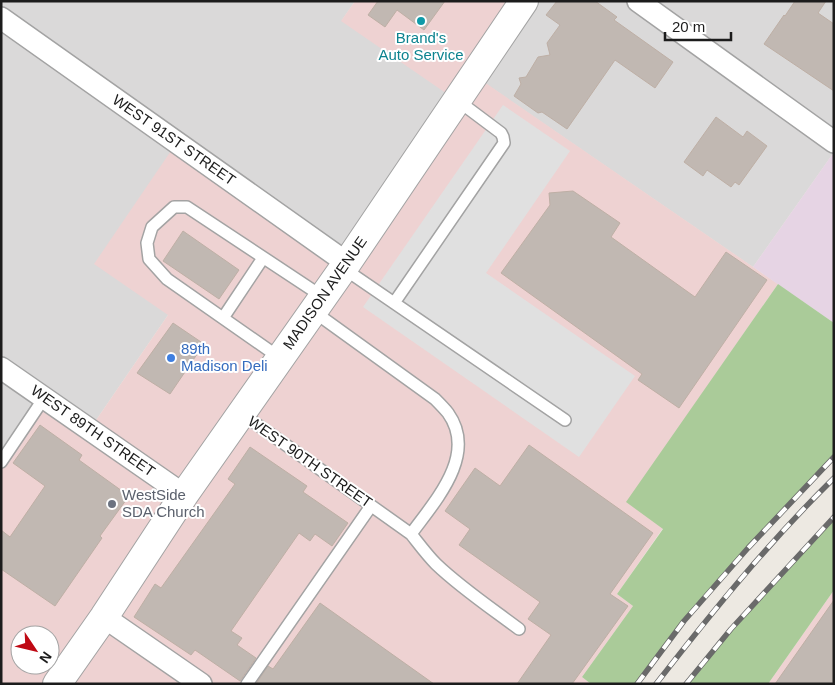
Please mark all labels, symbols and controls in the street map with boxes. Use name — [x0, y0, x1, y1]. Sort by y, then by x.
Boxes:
scale bar — [665, 10, 731, 42]
marker: Brand's Auto Service — [415, 15, 427, 27]
text: 20 m — [672, 18, 705, 35]
place label: Brand's Auto Service — [378, 29, 464, 63]
street label: WEST 91ST STREET — [110, 91, 239, 188]
street label: MADISON AVENUE — [279, 233, 370, 352]
place label: 89th Madison Deli — [181, 340, 268, 374]
marker: 89th Madison Deli — [165, 352, 177, 364]
street label: WEST 89TH STREET — [28, 381, 158, 480]
street label: WEST 90TH STREET — [245, 412, 375, 511]
place label: WestSide SDA Church — [122, 486, 205, 520]
marker: WestSide SDA Church — [106, 498, 118, 510]
north arrow — [10, 625, 60, 675]
text: N — [36, 649, 55, 666]

